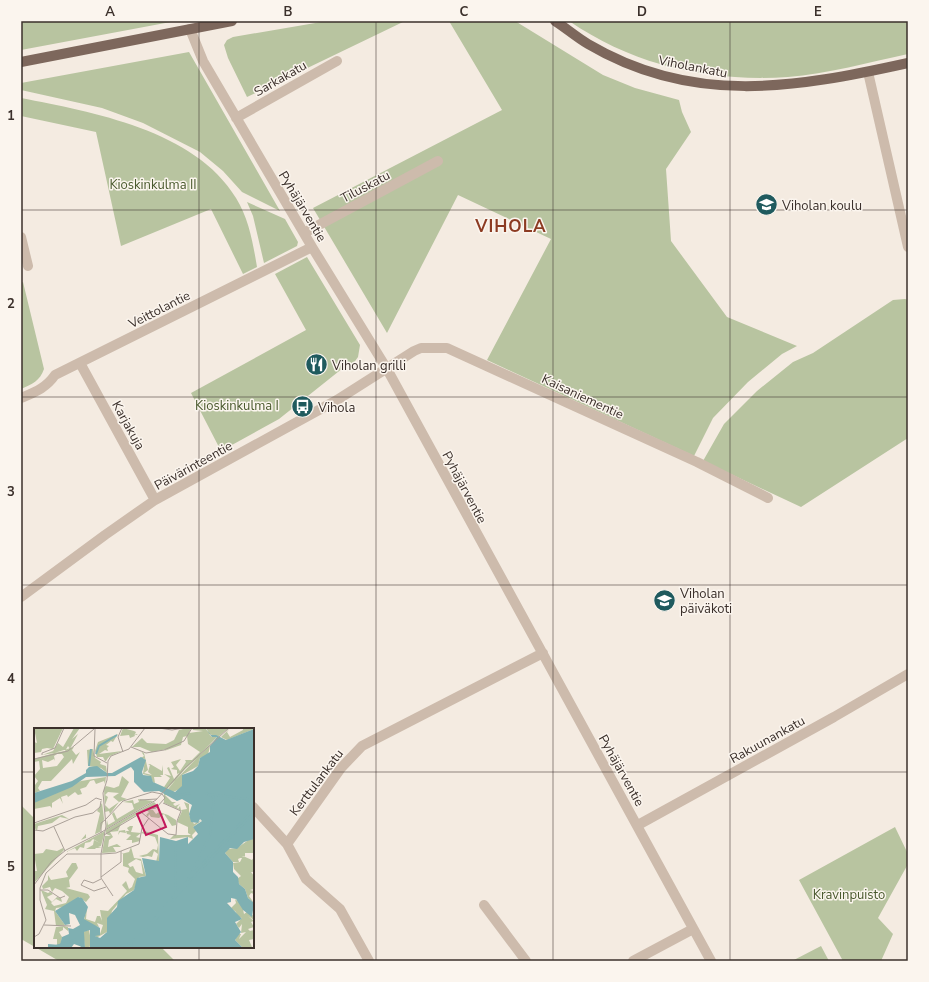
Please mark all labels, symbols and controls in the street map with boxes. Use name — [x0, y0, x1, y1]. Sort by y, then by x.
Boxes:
text: A — [105, 3, 115, 21]
text: B — [284, 3, 293, 21]
text: C — [460, 3, 469, 21]
text: D — [637, 3, 647, 21]
text: E — [814, 3, 822, 21]
street label: Viholankatu — [656, 51, 729, 82]
street label: Sarkakatu — [251, 57, 310, 101]
text: 1 — [7, 107, 15, 125]
street label: Tiluskatu — [338, 166, 393, 207]
street label: Pyhäjärventie — [274, 168, 330, 245]
park label: Kioskinkulma II — [109, 176, 197, 194]
school or university icon: Viholan koulu — [754, 192, 780, 218]
place label: Viholan koulu — [781, 197, 862, 215]
district label: VIHOLA — [474, 215, 547, 238]
street label: Veittolantie — [125, 287, 193, 334]
text: 2 — [7, 295, 15, 313]
restaurant icon: Viholan grilli — [304, 352, 330, 378]
place label: Viholan grilli — [331, 357, 406, 375]
street label: Kaisaniementie — [539, 370, 627, 424]
bus stop icon: Vihola — [290, 394, 316, 420]
park label: Kioskinkulma I — [195, 397, 279, 415]
street label: Karjakuja — [107, 398, 149, 453]
place label: Vihola — [317, 399, 355, 417]
street label: Päivärinteentie — [151, 437, 236, 495]
street label: Pyhäjärventie — [437, 448, 491, 527]
text: 3 — [7, 483, 15, 501]
place label: Viholan päiväkoti — [679, 585, 732, 618]
school or university icon: Viholan päiväkoti — [652, 587, 678, 613]
text: 4 — [7, 670, 15, 688]
street label: Rakuunankatu — [727, 712, 808, 768]
inset map — [34, 728, 254, 948]
street label: Pyhäjärventie — [594, 731, 648, 810]
street label: Kerttulankatu — [286, 745, 348, 820]
text: 5 — [7, 858, 15, 876]
park label: Kravinpuisto — [813, 886, 885, 904]

